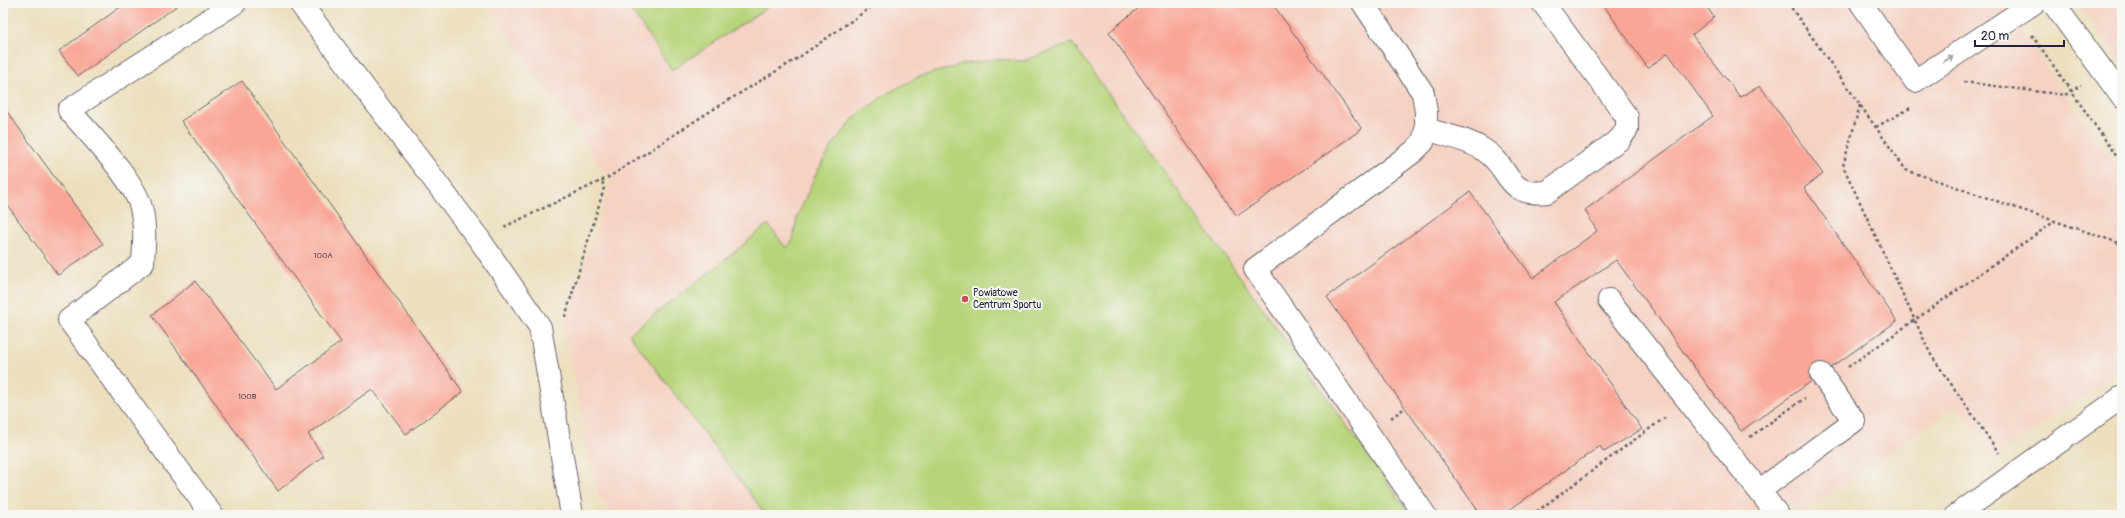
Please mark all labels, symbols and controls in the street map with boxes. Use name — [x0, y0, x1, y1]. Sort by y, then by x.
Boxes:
scale bar — [1975, 22, 2064, 48]
text: 20 m — [1981, 29, 2010, 44]
one-way arrow — [1942, 55, 1953, 63]
house number: 100A — [313, 251, 333, 260]
place label: Powiatowe Centrum Sportu — [973, 287, 1041, 311]
marker: Powiatowe Centrum Sportu — [960, 294, 970, 304]
house number: 100B — [238, 392, 257, 401]

